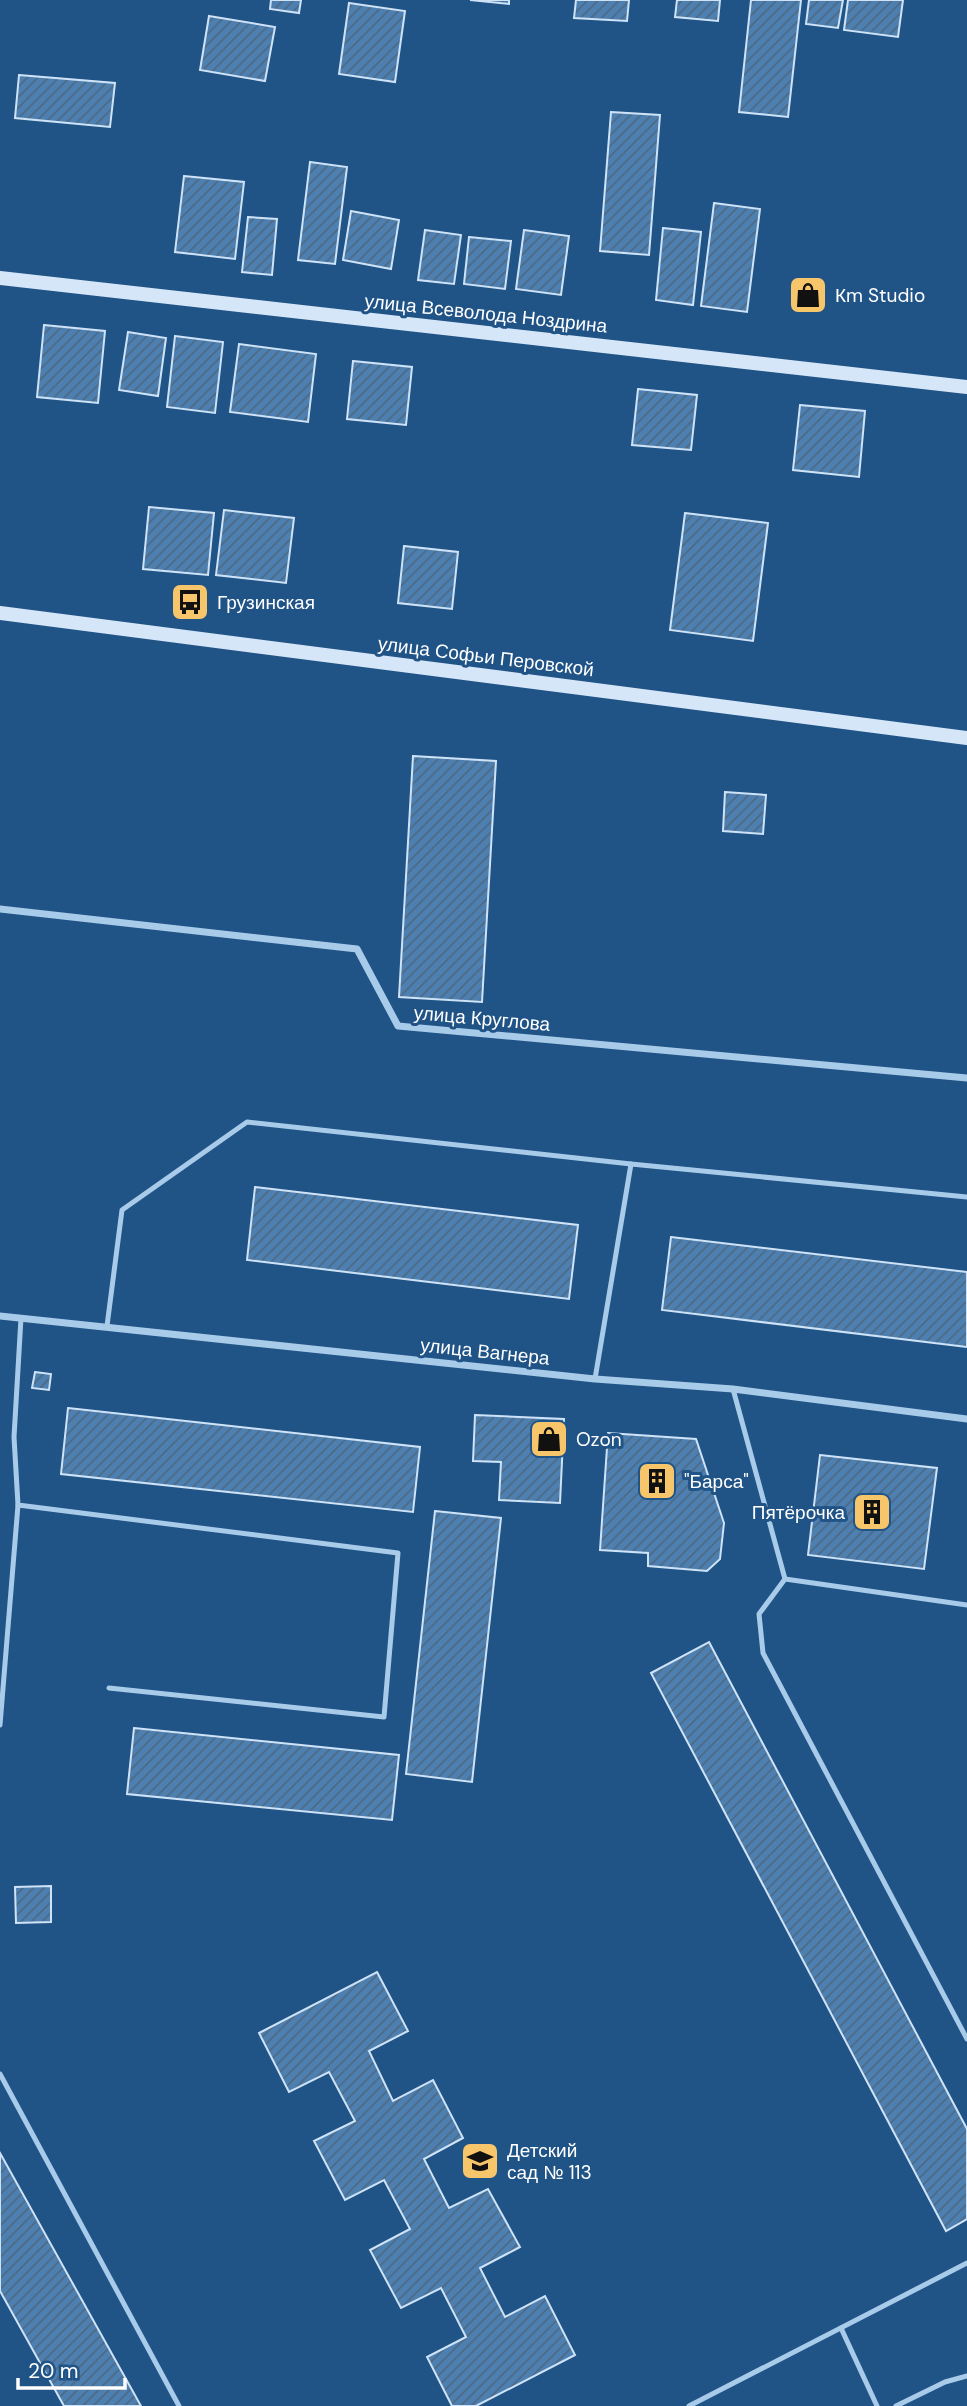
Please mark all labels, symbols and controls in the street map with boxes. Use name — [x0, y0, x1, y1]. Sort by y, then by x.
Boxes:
shop icon: Кm Studio — [787, 274, 829, 316]
place label: Кm Studio — [835, 283, 925, 308]
street label: улица Всеволода Ноздрина — [363, 288, 609, 339]
bus stop icon: Грузинская — [169, 581, 211, 623]
place label: Грузинская — [217, 590, 315, 615]
street label: улица Софьи Перовской — [377, 631, 595, 682]
street label: улица Круглова — [413, 1000, 552, 1037]
street label: улица Вагнера — [419, 1332, 551, 1371]
shop icon: Ozon — [528, 1418, 570, 1460]
place label: Ozon — [576, 1427, 622, 1452]
building icon: "Барса" — [636, 1460, 678, 1502]
place label: "Барса" — [684, 1469, 749, 1494]
building icon: Пятёрочка — [851, 1491, 893, 1533]
place label: Пятёрочка — [752, 1500, 845, 1525]
place label: Детский сад № 113 — [507, 2138, 592, 2185]
school or university icon: Детский сад № 113 — [459, 2140, 501, 2182]
scale bar — [18, 2346, 124, 2390]
text: 20 m — [28, 2357, 79, 2385]

